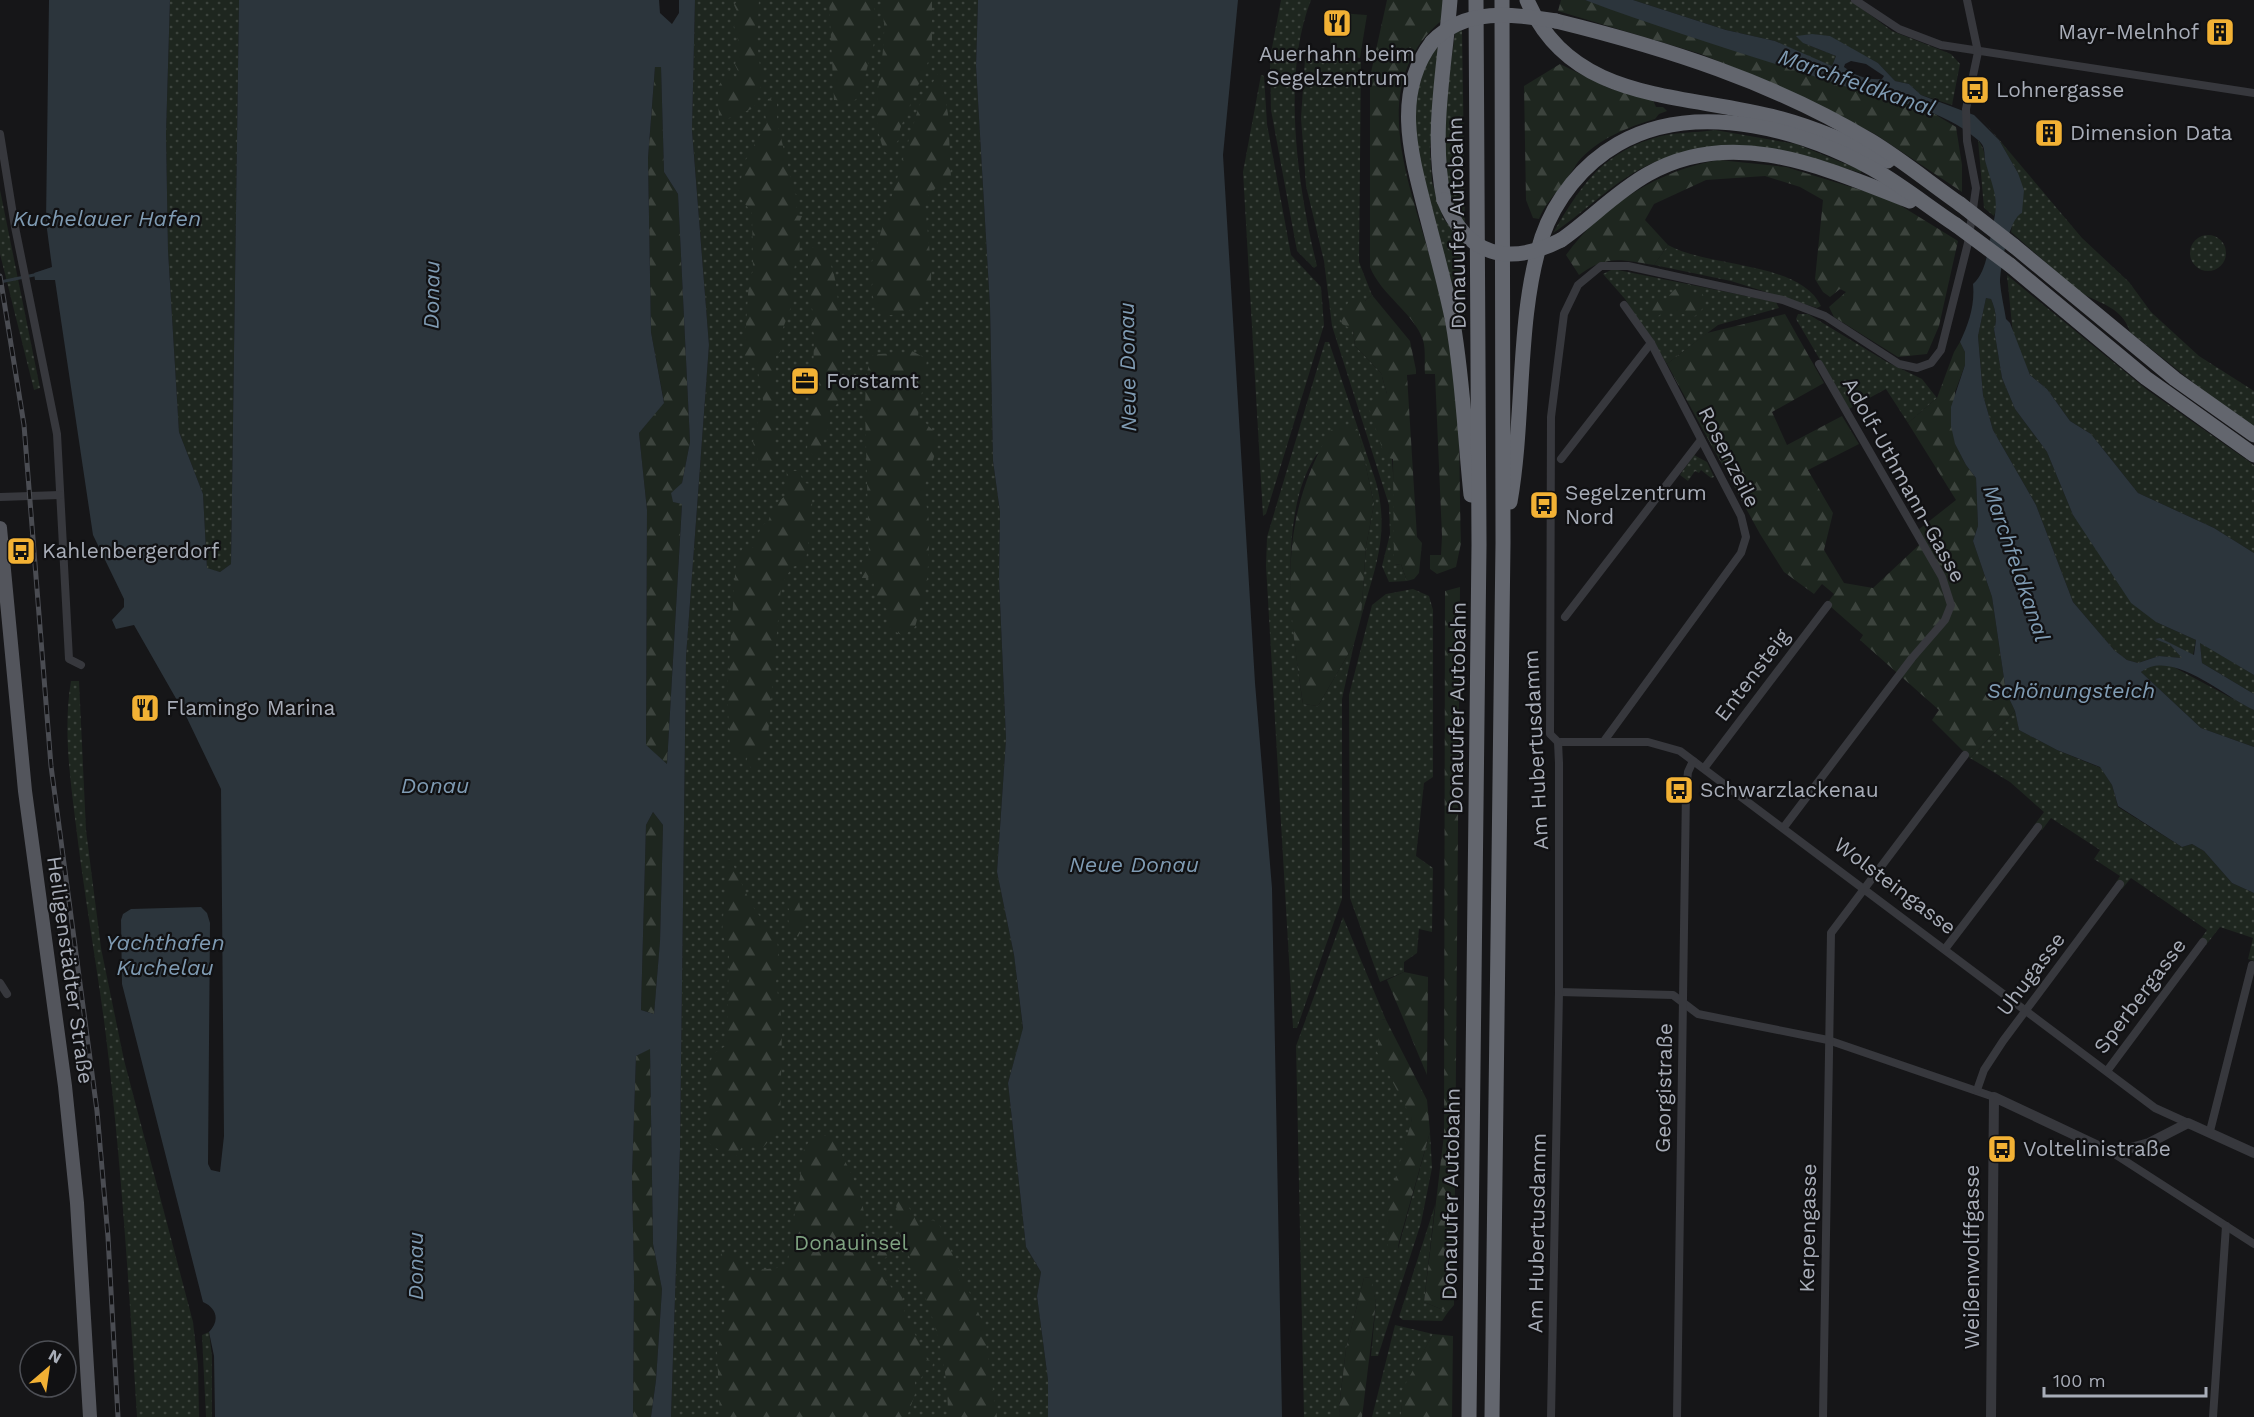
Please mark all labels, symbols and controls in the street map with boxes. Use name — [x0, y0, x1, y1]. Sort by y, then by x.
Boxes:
restaurant icon: Auerhahn beim Segelzentrum — [1321, 7, 1353, 39]
building icon: Mayr-Melnhof — [2204, 16, 2236, 48]
place label: Mayr-Melnhof — [2058, 19, 2199, 44]
place label: Auerhahn beim Segelzentrum — [1259, 41, 1415, 90]
water label: Marchfeldkanal — [1775, 44, 1939, 121]
bus stop icon: Lohnergasse — [1959, 74, 1991, 106]
place label: Lohnergasse — [1996, 77, 2124, 102]
street label: Donauufer Autobahn — [1442, 117, 1471, 329]
building icon: Dimension Data — [2033, 117, 2065, 149]
place label: Dimension Data — [2070, 120, 2233, 145]
water label: Kuchelauer Hafen — [13, 206, 201, 231]
water label: Donau — [418, 261, 445, 329]
water label: Neue Donau — [1114, 302, 1141, 432]
office icon: Forstamt — [789, 365, 821, 397]
place label: Forstamt — [826, 368, 919, 393]
street label: Adolf-Uthmann-Gasse — [1838, 373, 1971, 586]
street label: Rosenzeile — [1693, 402, 1765, 511]
place label: Segelzentrum Nord — [1565, 480, 1707, 529]
water label: Marchfeldkanal — [1978, 481, 2055, 645]
bus stop icon: Segelzentrum Nord — [1528, 489, 1560, 521]
bus stop icon: Kahlenbergerdorf — [5, 535, 37, 567]
place label: Kahlenbergerdorf — [42, 538, 219, 563]
street label: Donauufer Autobahn — [1442, 602, 1471, 814]
street label: Entensteig — [1709, 623, 1795, 726]
street label: Am Hubertusdamm — [1518, 649, 1553, 851]
water label: Schönungsteich — [1987, 678, 2155, 703]
restaurant icon: Flamingo Marina — [129, 692, 161, 724]
place label: Flamingo Marina — [166, 695, 335, 720]
water label: Donau — [401, 773, 469, 798]
bus stop icon: Schwarzlackenau — [1663, 774, 1695, 806]
place label: Schwarzlackenau — [1700, 777, 1879, 802]
street label: Wolsteingasse — [1829, 832, 1961, 940]
water label: Neue Donau — [1069, 852, 1199, 877]
street label: Heiligenstädter Straße — [42, 854, 99, 1085]
street label: Uhugasse — [1991, 927, 2070, 1020]
water label: Yachthafen Kuchelau — [105, 930, 225, 980]
street label: Sperbergasse — [2088, 933, 2191, 1058]
street label: Georgistraße — [1650, 1023, 1677, 1153]
street label: Donauufer Autobahn — [1436, 1088, 1465, 1300]
street label: Am Hubertusdamm — [1522, 1133, 1551, 1333]
bus stop icon: Voltelinistraße — [1986, 1133, 2018, 1165]
place label: Voltelinistraße — [2023, 1136, 2171, 1161]
street label: Kerpengasse — [1794, 1163, 1821, 1293]
street label: Weißenwolffgasse — [1959, 1165, 1984, 1349]
park label: Donauinsel — [794, 1230, 908, 1255]
water label: Donau — [403, 1232, 428, 1300]
north arrow — [18, 1339, 78, 1399]
text: N — [45, 1345, 65, 1368]
scale bar — [2044, 1360, 2206, 1398]
text: 100 m — [2053, 1370, 2106, 1391]

